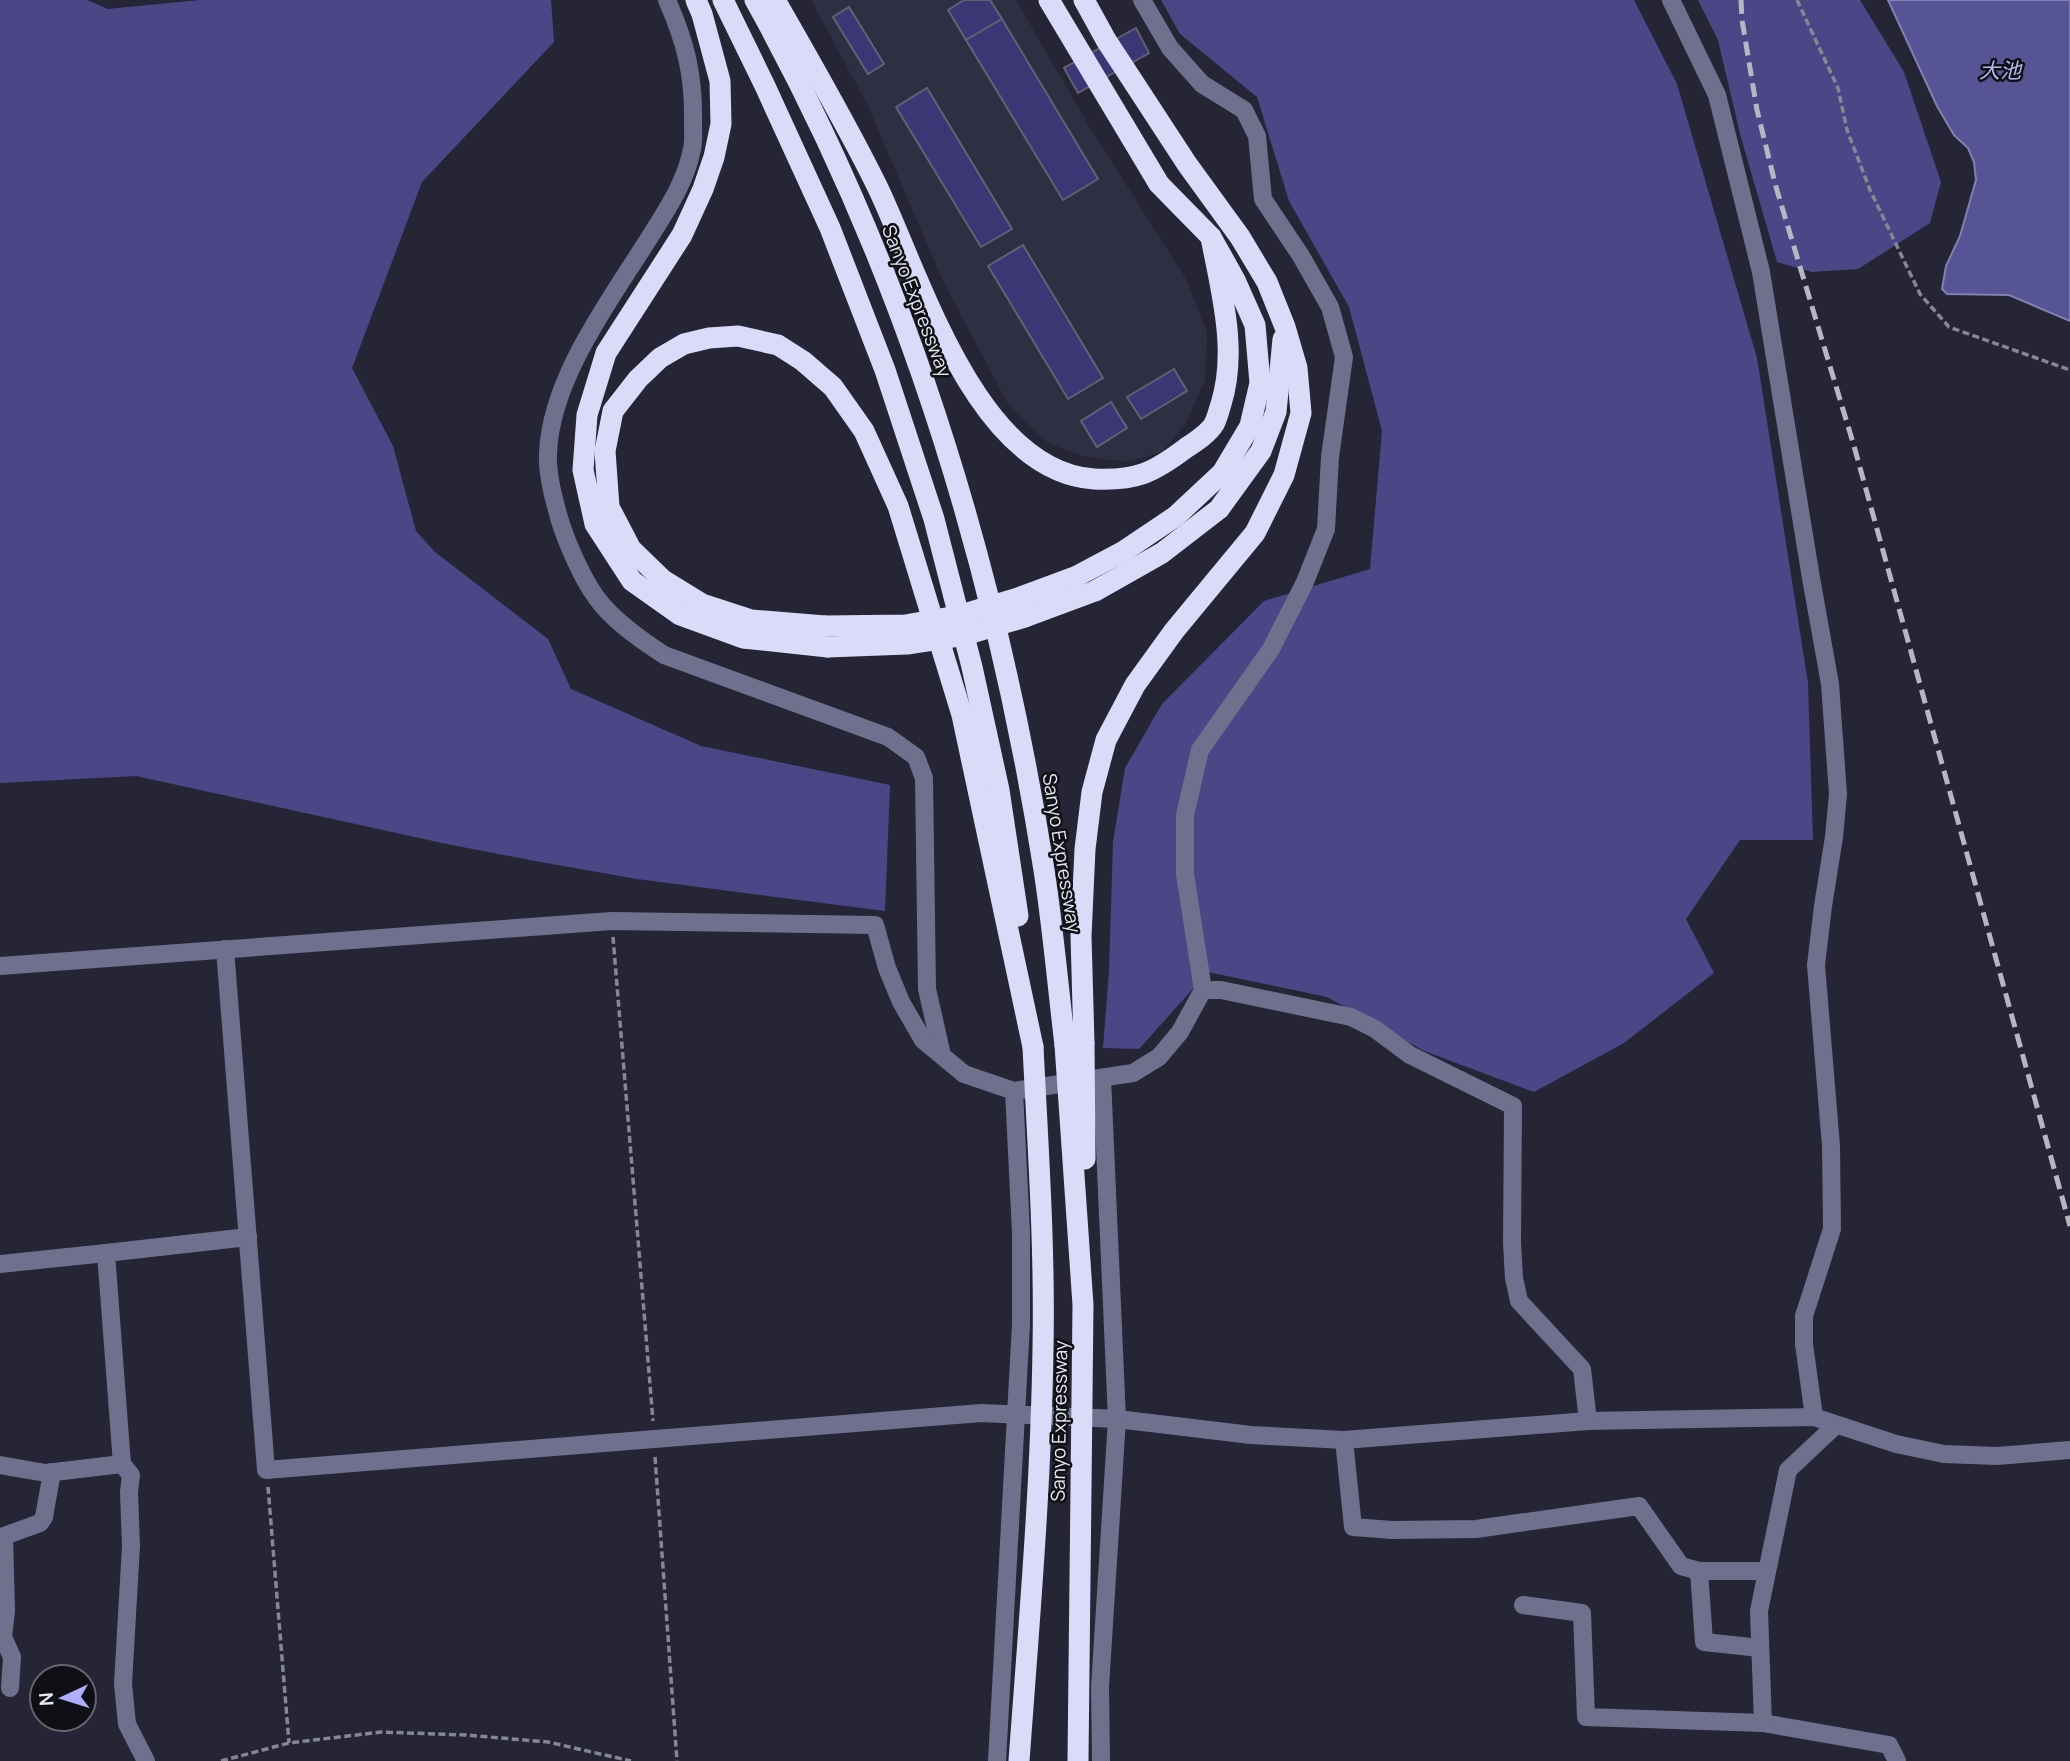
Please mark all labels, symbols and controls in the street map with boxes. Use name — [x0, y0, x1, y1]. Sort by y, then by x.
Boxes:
water label: 大池 — [1979, 56, 2023, 84]
street label: Sanyo Expressway — [876, 221, 958, 381]
street label: Sanyo Expressway — [1037, 771, 1087, 935]
street label: Sanyo Expressway — [1045, 1340, 1073, 1502]
north arrow — [28, 1663, 98, 1733]
text: N — [33, 1691, 59, 1707]

